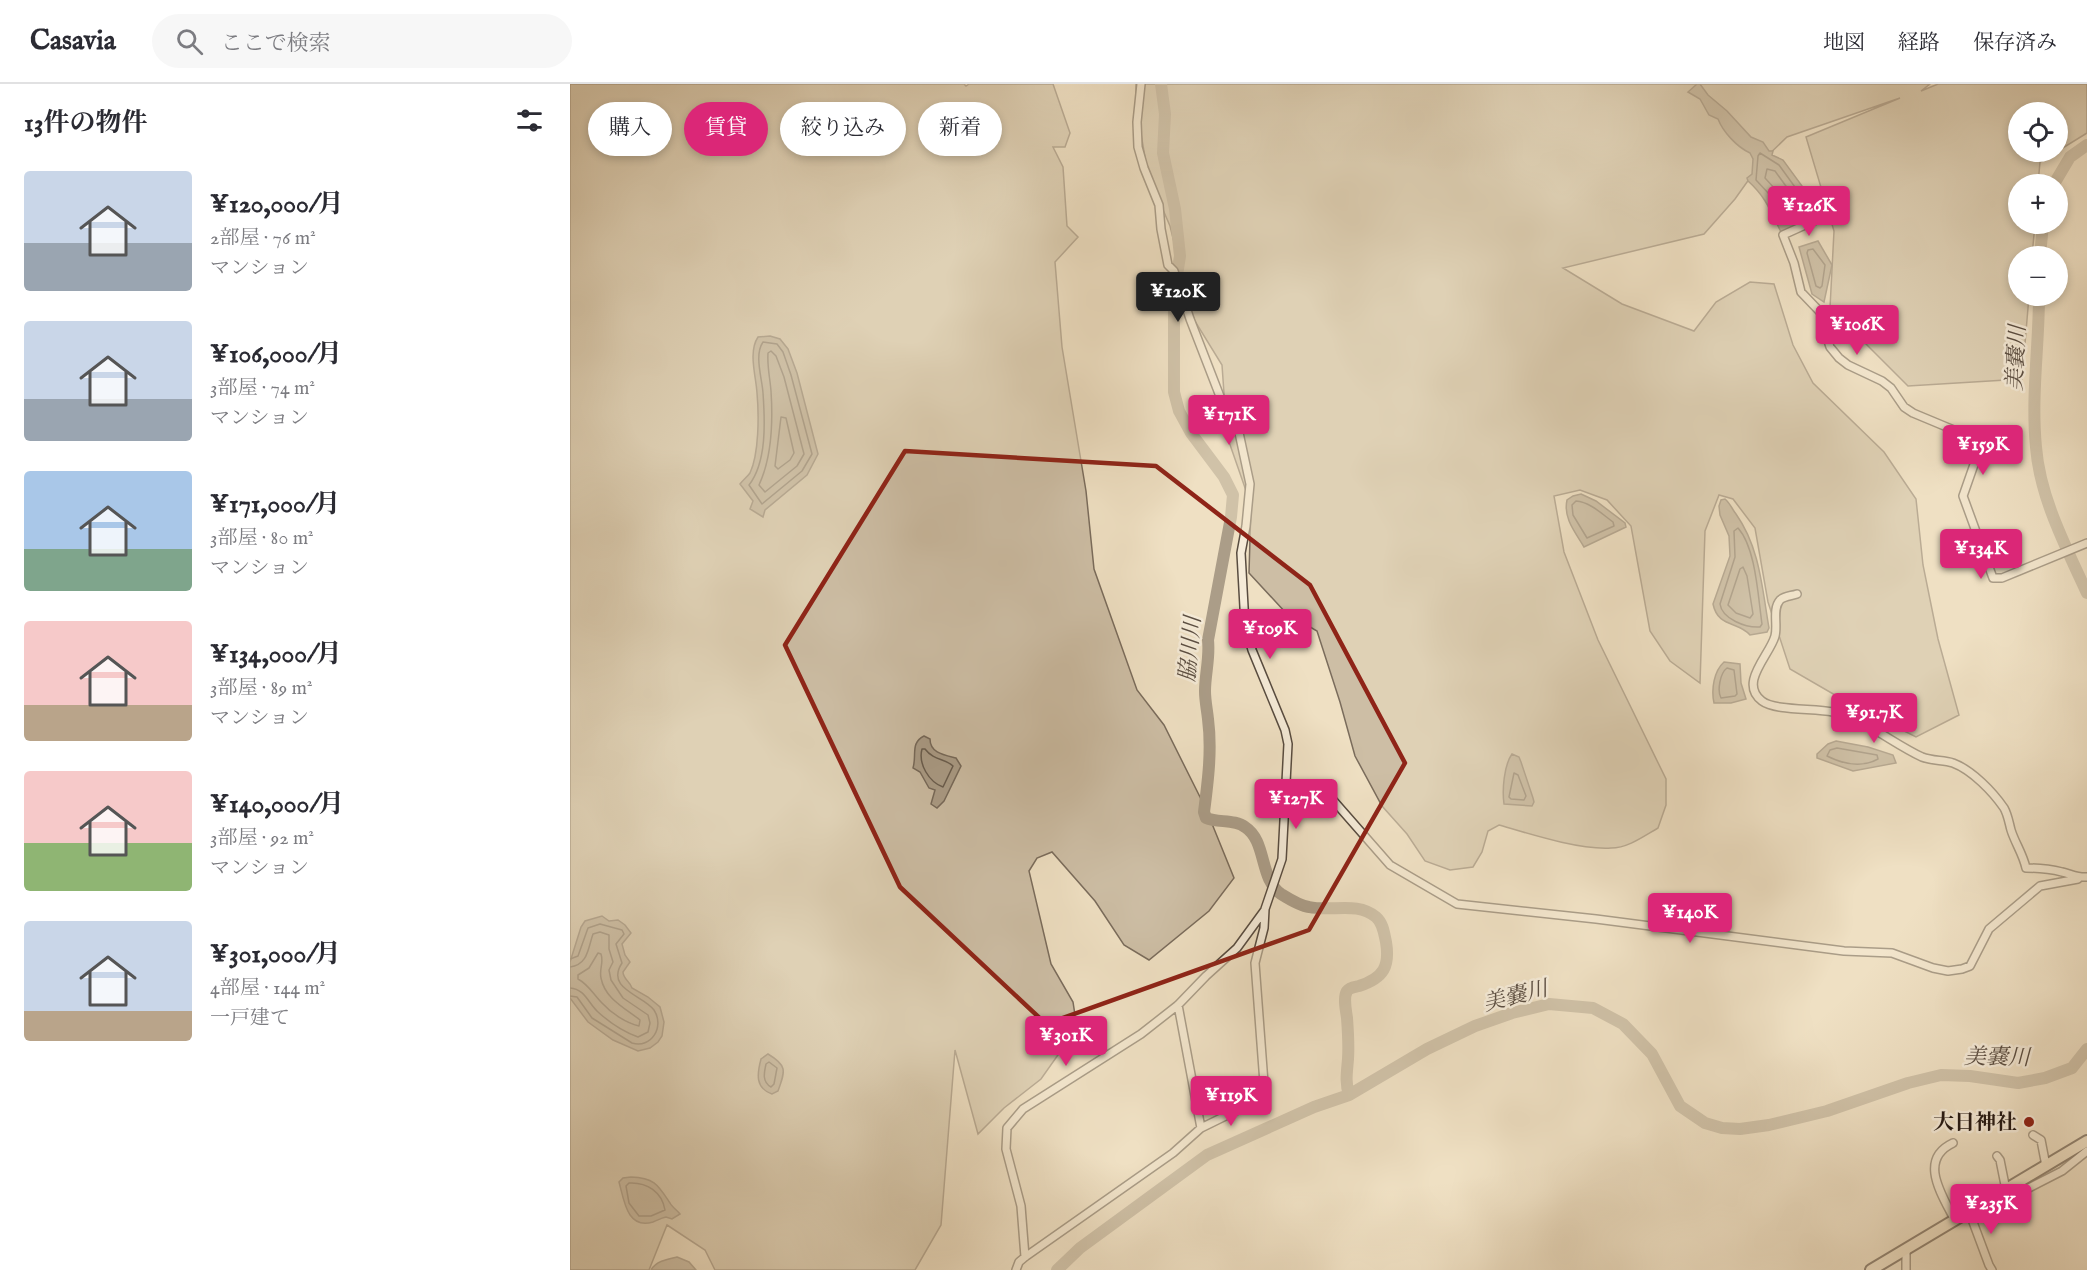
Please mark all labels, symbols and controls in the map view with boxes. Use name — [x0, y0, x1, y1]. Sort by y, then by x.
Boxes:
search box — [152, 14, 572, 68]
text: Casavia — [30, 24, 116, 59]
icon: search — [173, 25, 206, 58]
text: ここで検索 — [221, 30, 331, 58]
text: 地図 — [1823, 30, 1865, 57]
text: 経路 — [1898, 30, 1940, 57]
text: 保存済み — [1973, 30, 2057, 57]
chip: 購入 — [588, 102, 672, 156]
chip: 賃貸 — [684, 102, 768, 156]
chip: 絞り込み — [780, 102, 906, 156]
chip: 新着 — [918, 102, 1002, 156]
map controls — [2008, 102, 2068, 306]
button: locate — [2008, 102, 2068, 162]
icon: filters — [513, 104, 546, 137]
text: 13件の物件 — [24, 107, 147, 140]
button: + — [2008, 174, 2068, 234]
pin: ¥126K — [1767, 186, 1851, 237]
text: ¥120,000/月 — [210, 188, 344, 221]
text: ¥126K — [1782, 193, 1836, 218]
icon: home — [72, 195, 144, 267]
text: 2部屋 · 76 m² — [210, 226, 316, 251]
button: − — [2008, 246, 2068, 306]
text: マンション — [210, 256, 309, 281]
pin: ¥120K — [1136, 272, 1220, 323]
text: ¥120K — [1150, 279, 1206, 304]
pin: ¥106K — [1815, 305, 1899, 356]
text: ¥106K — [1830, 312, 1884, 337]
water label: 美嚢川 — [2001, 322, 2033, 392]
text: ¥106,000/月 — [210, 338, 342, 371]
icon: home — [72, 345, 144, 417]
text: 3部屋 · 74 m² — [210, 376, 315, 401]
pin: ¥171K — [1187, 395, 1271, 446]
text: ¥171K — [1202, 402, 1256, 427]
text: マンション — [210, 406, 309, 431]
pin: ¥159K — [1941, 425, 2025, 476]
text: ¥159K — [1957, 432, 2009, 457]
text: ¥171,000/月 — [210, 488, 341, 521]
icon: home — [72, 495, 144, 567]
text: 3部屋 · 80 m² — [210, 526, 314, 551]
pin: ¥134K — [1939, 529, 2023, 580]
text: ¥134K — [1954, 536, 2008, 561]
text: マンション — [210, 556, 309, 581]
pin: ¥109K — [1228, 609, 1312, 660]
water label: 脇川川 — [1174, 613, 1208, 683]
text: ¥109K — [1243, 616, 1297, 641]
text: ¥134,000/月 — [210, 638, 342, 671]
icon: home — [72, 645, 144, 717]
text: 3部屋 · 89 m² — [210, 676, 313, 701]
pin: ¥91.7K — [1825, 693, 1923, 744]
text: ¥91.7K — [1845, 700, 1903, 725]
text: マンション — [210, 706, 309, 731]
pin: ¥127K — [1254, 779, 1338, 830]
text: ¥127K — [1268, 786, 1324, 811]
text: ¥140,000/月 — [210, 788, 344, 821]
icon: home — [72, 795, 144, 867]
text: 3部屋 · 92 m² — [210, 826, 314, 851]
text: マンション — [210, 856, 309, 881]
pin: ¥140K — [1648, 893, 1732, 944]
text: ¥140K — [1662, 900, 1718, 925]
text: ¥301,000/月 — [210, 938, 341, 971]
icon: home — [72, 945, 144, 1017]
water label: 美嚢川 — [1480, 975, 1553, 1019]
text: 4部屋 · 144 m² — [210, 976, 325, 1001]
text: 一戸建て — [210, 1006, 290, 1031]
pin: ¥301K — [1024, 1016, 1108, 1067]
text: ¥301K — [1039, 1023, 1093, 1048]
water label: 美嚢川 — [1964, 1043, 2032, 1073]
pin: ¥119K — [1189, 1076, 1273, 1127]
text: ¥119K — [1205, 1083, 1257, 1108]
place label: 大日神社 — [1933, 1110, 2017, 1137]
marker: 大日神社 — [2022, 1115, 2036, 1129]
pin: ¥235K — [1949, 1184, 2033, 1235]
text: ¥235K — [1964, 1191, 2018, 1216]

